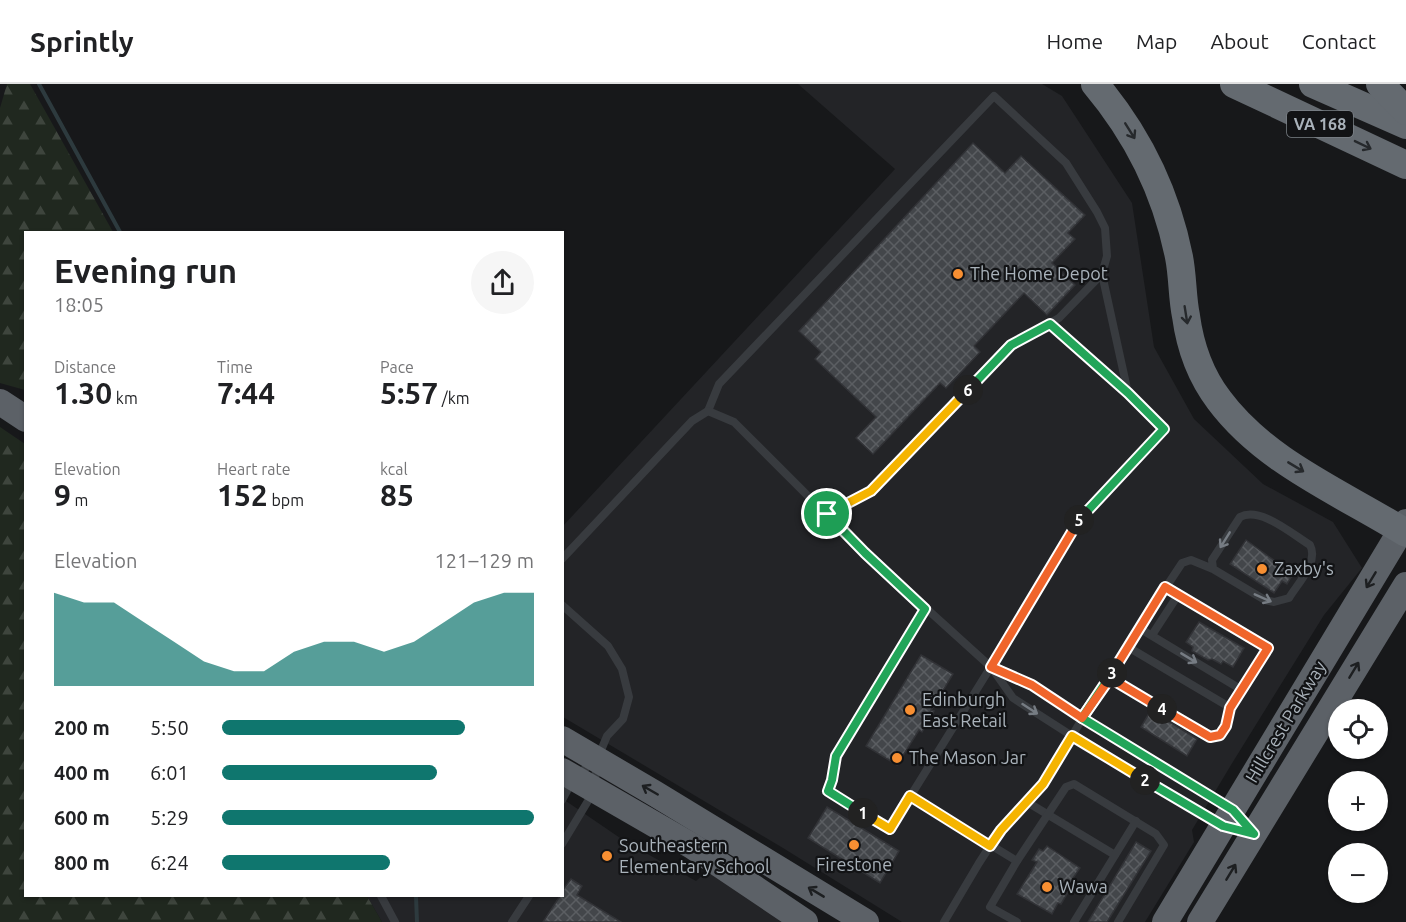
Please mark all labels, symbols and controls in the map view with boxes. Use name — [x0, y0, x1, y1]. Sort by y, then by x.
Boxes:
text: Sprintly — [30, 26, 134, 57]
text: Home — [1046, 29, 1103, 53]
text: Map — [1136, 29, 1177, 53]
text: About — [1210, 29, 1269, 53]
text: Contact — [1302, 29, 1376, 53]
road number: VA 168 — [1287, 111, 1353, 137]
one-way arrow — [1124, 122, 1136, 139]
one-way arrow — [1354, 139, 1372, 151]
button: share — [471, 251, 534, 314]
text: Evening run — [54, 252, 237, 289]
place label: The Home Depot — [970, 263, 1108, 283]
marker: The Home Depot — [951, 267, 965, 281]
text: 18:05 — [54, 293, 104, 316]
one-way arrow — [1181, 305, 1192, 324]
text: Distance — [54, 358, 116, 376]
text: Time — [217, 358, 253, 376]
text: Pace — [380, 358, 414, 376]
pin: 6 — [953, 375, 983, 405]
text: 1.30 — [54, 376, 112, 410]
text: 7:44 — [217, 376, 275, 410]
text: 5:57 — [380, 376, 438, 410]
text: 6 — [963, 381, 973, 399]
text: km — [112, 389, 138, 407]
text: /km — [438, 389, 470, 407]
text: Elevation — [54, 460, 121, 478]
text: Heart rate — [217, 460, 291, 478]
text: kcal — [380, 460, 408, 478]
one-way arrow — [1287, 461, 1304, 474]
text: 9 — [54, 478, 71, 512]
text: 152 — [217, 478, 268, 512]
text: 85 — [380, 478, 414, 512]
pin — [801, 488, 852, 539]
text: m — [71, 491, 88, 509]
text: bpm — [268, 491, 304, 509]
icon: arrive — [810, 497, 843, 530]
pin: 5 — [1064, 505, 1094, 535]
text: 5 — [1074, 511, 1084, 529]
one-way arrow — [1219, 531, 1231, 548]
text: Elevation — [54, 549, 137, 572]
text: 121–129 m — [435, 549, 534, 572]
place label: Zaxby's — [1274, 558, 1334, 578]
marker: Zaxby's — [1255, 562, 1269, 576]
one-way arrow — [1365, 571, 1377, 588]
one-way arrow — [1254, 593, 1272, 604]
one-way arrow — [1180, 652, 1197, 664]
street label: Hillcrest Parkway — [1241, 657, 1329, 786]
pin: 3 — [1097, 658, 1127, 688]
one-way arrow — [1349, 662, 1361, 679]
text: 3 — [1107, 664, 1117, 682]
place label: Edinburgh East Retail — [922, 689, 1007, 730]
pin: 4 — [1147, 694, 1177, 724]
map controls — [1328, 699, 1388, 903]
button: locate — [1328, 699, 1388, 759]
text: 4 — [1157, 700, 1167, 718]
marker: Edinburgh East Retail — [903, 703, 917, 717]
one-way arrow — [1021, 704, 1038, 716]
text: 200 m — [54, 716, 110, 739]
text: 5:50 — [150, 716, 189, 739]
place label: The Mason Jar — [909, 747, 1026, 767]
marker: The Mason Jar — [890, 751, 904, 765]
text: 400 m — [54, 761, 110, 784]
text: 6:01 — [150, 761, 189, 784]
pin: 2 — [1130, 765, 1160, 795]
text: 2 — [1140, 771, 1150, 789]
button: + — [1328, 771, 1388, 831]
one-way arrow — [642, 784, 659, 796]
pin: 1 — [848, 798, 878, 828]
text: 1 — [858, 804, 868, 822]
text: 600 m — [54, 806, 110, 829]
text: 5:29 — [150, 806, 189, 829]
place label: Southeastern Elementary School — [619, 835, 770, 876]
marker: Firestone — [847, 838, 861, 852]
button: − — [1328, 843, 1388, 903]
marker: Southeastern Elementary School — [600, 849, 614, 863]
text: 800 m — [54, 851, 110, 874]
text: 6:24 — [150, 851, 189, 874]
place label: Firestone — [816, 854, 892, 874]
one-way arrow — [1225, 864, 1237, 881]
place label: Wawa — [1059, 876, 1108, 896]
marker: Wawa — [1040, 880, 1054, 894]
one-way arrow — [808, 886, 825, 898]

